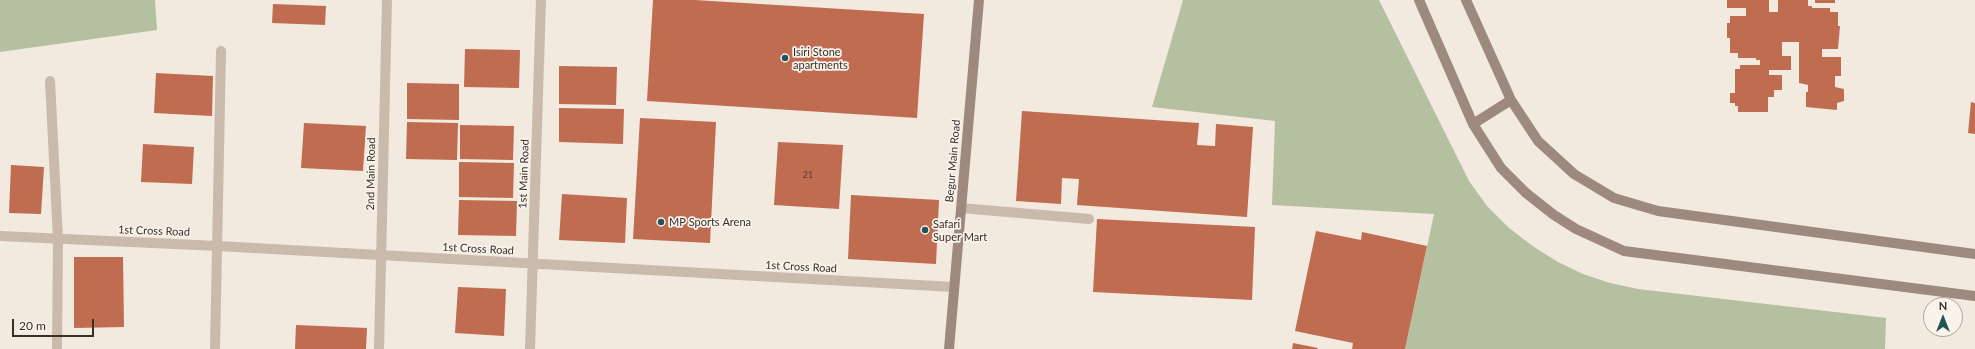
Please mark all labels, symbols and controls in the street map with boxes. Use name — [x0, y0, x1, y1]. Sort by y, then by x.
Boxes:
place label: Isiri Stone apartments — [793, 45, 848, 71]
marker: Isiri Stone apartments — [780, 53, 790, 63]
street label: Begur Main Road — [943, 119, 963, 203]
street label: 2nd Main Road — [364, 137, 378, 211]
street label: 1st Main Road — [516, 139, 532, 209]
house number: 21 — [803, 170, 813, 180]
place label: MP Sports Arena — [669, 215, 751, 229]
marker: MP Sports Arena — [656, 217, 666, 227]
place label: Safari Super Mart — [933, 217, 987, 243]
street label: 1st Cross Road — [118, 223, 190, 239]
marker: Safari Super Mart — [920, 225, 930, 235]
street label: 1st Cross Road — [442, 241, 514, 257]
street label: 1st Cross Road — [765, 259, 837, 275]
north arrow — [1923, 297, 1963, 337]
text: N — [1939, 299, 1947, 312]
scale bar — [14, 311, 96, 337]
text: 20 m — [19, 318, 46, 333]

